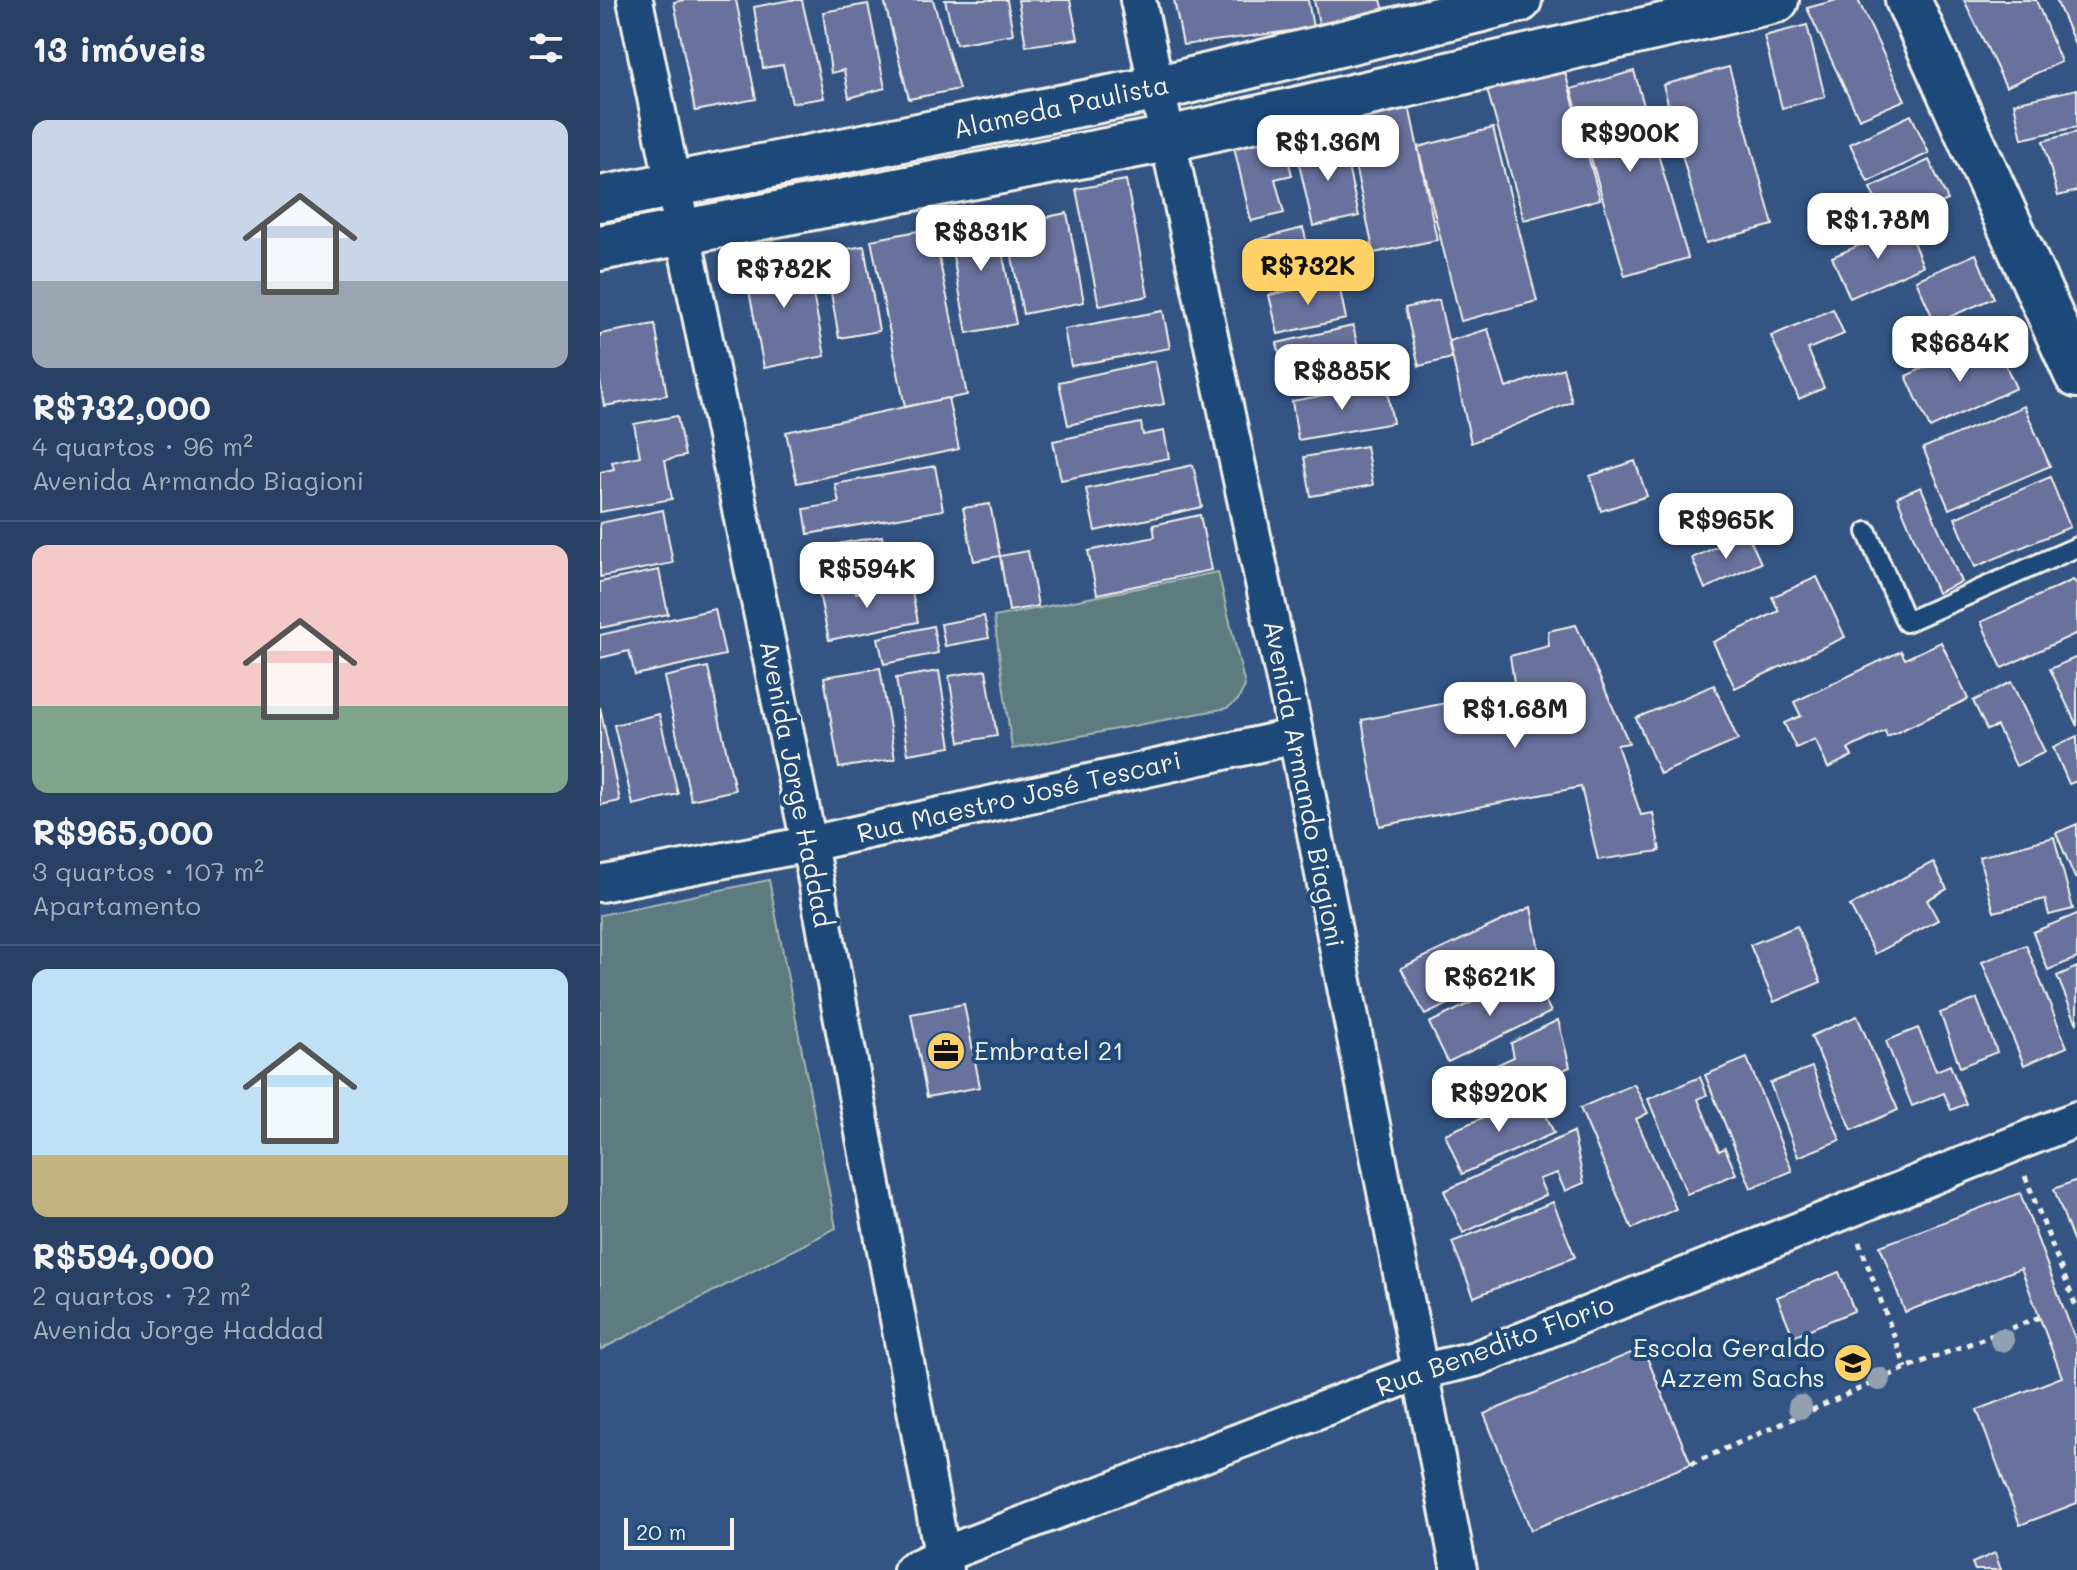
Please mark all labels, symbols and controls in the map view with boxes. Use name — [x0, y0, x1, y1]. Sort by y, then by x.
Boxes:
text: 13 imóveis — [32, 26, 206, 71]
icon: filters — [524, 26, 568, 70]
street label: Alameda Paulista — [950, 67, 1172, 145]
pin: R$900K — [1565, 106, 1695, 174]
pin: R$1.36M — [1254, 115, 1402, 183]
text: R$900K — [1580, 115, 1680, 149]
text: R$1.36M — [1275, 124, 1381, 158]
icon: home — [228, 172, 372, 316]
pin: R$1.78M — [1804, 193, 1952, 261]
text: R$1.78M — [1825, 202, 1931, 236]
pin: R$831K — [916, 205, 1046, 273]
text: R$831K — [934, 214, 1028, 248]
pin: R$732K — [1243, 239, 1373, 307]
pin: R$782K — [719, 242, 849, 310]
text: R$732K — [1260, 248, 1356, 282]
text: R$782K — [736, 251, 832, 285]
pin: R$684K — [1895, 316, 2025, 384]
text: R$684K — [1910, 325, 2010, 359]
pin: R$885K — [1277, 344, 1407, 412]
text: R$885K — [1293, 353, 1391, 387]
text: R$732,000 — [32, 384, 211, 429]
text: 4 quartos · 96 m² — [32, 429, 253, 463]
text: Avenida Armando Biagioni — [32, 463, 364, 497]
pin: R$965K — [1661, 493, 1791, 561]
text: R$965K — [1677, 502, 1775, 536]
pin: R$594K — [802, 542, 932, 610]
text: R$594K — [818, 551, 916, 585]
icon: home — [228, 597, 372, 741]
street label: Avenida Armando Biagioni — [1257, 617, 1353, 950]
street label: Avenida Jorge Haddad — [753, 638, 841, 930]
pin: R$1.68M — [1441, 682, 1589, 750]
text: R$1.68M — [1462, 691, 1568, 725]
street label: Rua Maestro José Tescari — [853, 742, 1184, 850]
text: R$965,000 — [32, 809, 213, 854]
text: 3 quartos · 107 m² — [32, 854, 264, 888]
text: Apartamento — [32, 888, 201, 922]
pin: R$621K — [1425, 950, 1555, 1018]
text: R$621K — [1444, 959, 1536, 993]
icon: home — [228, 1021, 372, 1165]
office icon: Embratel 21 — [925, 1030, 967, 1072]
place label: Embratel 21 — [974, 1033, 1124, 1067]
pin: R$920K — [1434, 1066, 1564, 1134]
text: R$920K — [1450, 1075, 1548, 1109]
text: R$594,000 — [32, 1233, 214, 1278]
text: 2 quartos · 72 m² — [32, 1278, 250, 1312]
street label: Rua Benedito Florio — [1371, 1286, 1618, 1404]
text: Avenida Jorge Haddad — [32, 1312, 323, 1346]
place label: Escola Geraldo Azzem Sachs — [1633, 1330, 1825, 1394]
school or university icon: Escola Geraldo Azzem Sachs — [1832, 1342, 1874, 1384]
scale bar — [624, 1514, 734, 1550]
text: 20 m — [636, 1517, 686, 1546]

